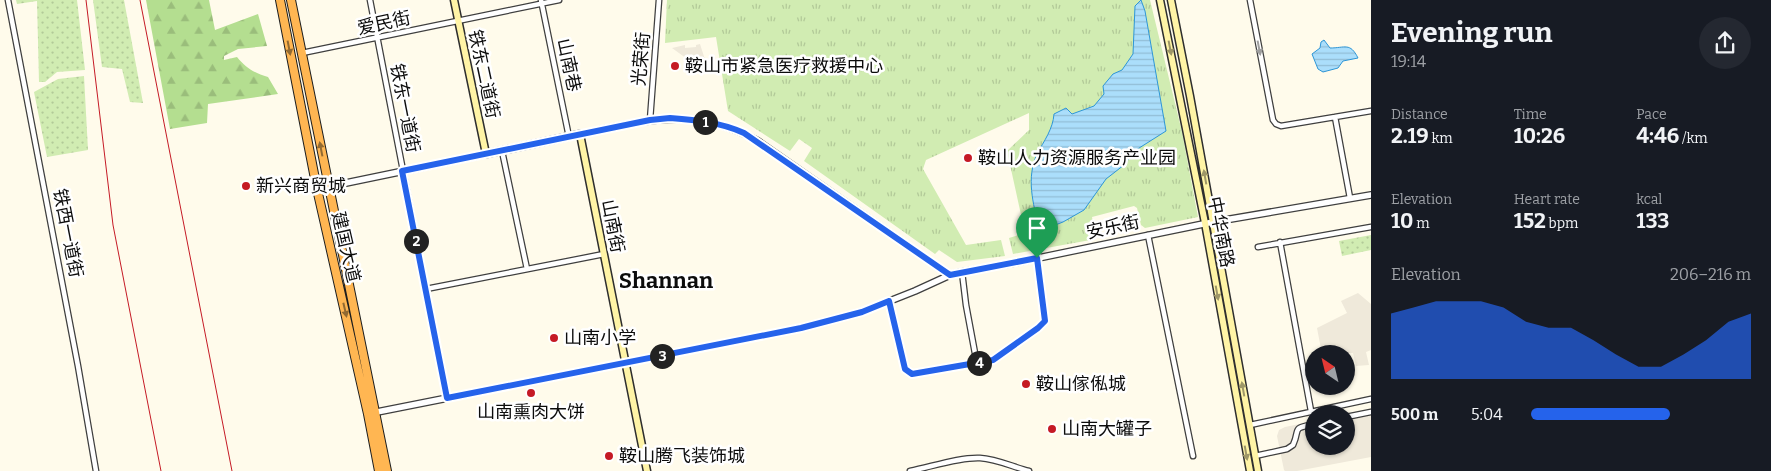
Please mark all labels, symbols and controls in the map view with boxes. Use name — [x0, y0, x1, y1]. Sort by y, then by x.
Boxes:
street label: 爱民街 — [355, 7, 413, 39]
text: Evening run — [1391, 16, 1552, 49]
button: share — [1699, 17, 1751, 69]
street label: 铁东二道街 — [464, 28, 504, 120]
street label: 光荣街 — [628, 31, 654, 87]
street label: 山南巷 — [553, 36, 585, 94]
one-way arrow — [286, 40, 294, 56]
one-way arrow — [1167, 40, 1175, 56]
one-way arrow — [1256, 40, 1264, 56]
text: 19:14 — [1391, 52, 1426, 71]
place label: 鞍山市紧急医疗救援中心 — [685, 55, 883, 77]
marker: 鞍山市紧急医疗救援中心 — [669, 60, 681, 72]
street label: 铁东一道街 — [386, 62, 424, 154]
text: Distance — [1391, 106, 1448, 123]
text: Time — [1514, 106, 1547, 123]
text: Pace — [1636, 106, 1667, 123]
pin: 1 — [692, 110, 718, 134]
text: 1 — [702, 114, 709, 131]
text: 2.19 — [1391, 123, 1429, 149]
text: 10:26 — [1514, 123, 1565, 149]
text: 4:46 — [1636, 123, 1679, 149]
text: km — [1429, 130, 1453, 147]
text: /km — [1679, 130, 1708, 147]
one-way arrow — [317, 141, 325, 157]
place label: 鞍山人力资源服务产业园 — [978, 147, 1176, 169]
marker: 鞍山人力资源服务产业园 — [962, 152, 974, 164]
one-way arrow — [1200, 169, 1208, 185]
place label: 新兴商贸城 — [256, 175, 346, 197]
marker: 新兴商贸城 — [240, 180, 252, 192]
street label: 铁西一道街 — [49, 187, 87, 279]
text: Elevation — [1391, 191, 1452, 208]
text: Heart rate — [1514, 191, 1580, 208]
text: kcal — [1636, 191, 1662, 208]
street label: 中华南路 — [1203, 195, 1239, 269]
street label: 山南街 — [597, 197, 629, 255]
pin — [1016, 207, 1058, 258]
text: 10 — [1391, 208, 1413, 234]
text: 152 — [1514, 208, 1546, 234]
text: 133 — [1636, 208, 1669, 234]
street label: 建国大道 — [327, 209, 365, 285]
street label: 安乐街 — [1084, 211, 1142, 243]
icon: arrive — [1023, 214, 1051, 242]
text: m — [1413, 215, 1430, 232]
text: bpm — [1546, 215, 1578, 232]
pin: 2 — [404, 228, 428, 254]
text: 2 — [413, 233, 420, 250]
text: Elevation — [1391, 265, 1461, 284]
text: 206–216 m — [1670, 265, 1751, 284]
district label: Shannan — [619, 267, 713, 294]
one-way arrow — [1214, 285, 1222, 301]
one-way arrow — [341, 302, 349, 318]
place label: 山南小学 — [564, 327, 636, 349]
marker: 山南小学 — [548, 332, 560, 344]
pin: 3 — [650, 344, 674, 368]
north arrow — [1305, 345, 1355, 395]
map controls — [1305, 345, 1355, 455]
text: 3 — [658, 348, 667, 365]
pin: 4 — [966, 350, 992, 376]
text: 4 — [975, 355, 984, 372]
place label: 鞍山傢俬城 — [1036, 373, 1126, 395]
marker: 鞍山傢俬城 — [1020, 378, 1032, 390]
one-way arrow — [1239, 381, 1247, 396]
marker: 山南熏肉大饼 — [525, 387, 537, 399]
place label: 山南熏肉大饼 — [477, 401, 585, 423]
button: layers — [1305, 405, 1355, 455]
text: 500 m — [1391, 405, 1438, 424]
text: 5:04 — [1471, 405, 1503, 424]
place label: 山南大罐子 — [1062, 418, 1152, 440]
marker: 山南大罐子 — [1046, 423, 1058, 435]
place label: 鞍山腾飞装饰城 — [619, 445, 745, 467]
one-way arrow — [1243, 445, 1251, 461]
marker: 鞍山腾飞装饰城 — [603, 450, 615, 462]

